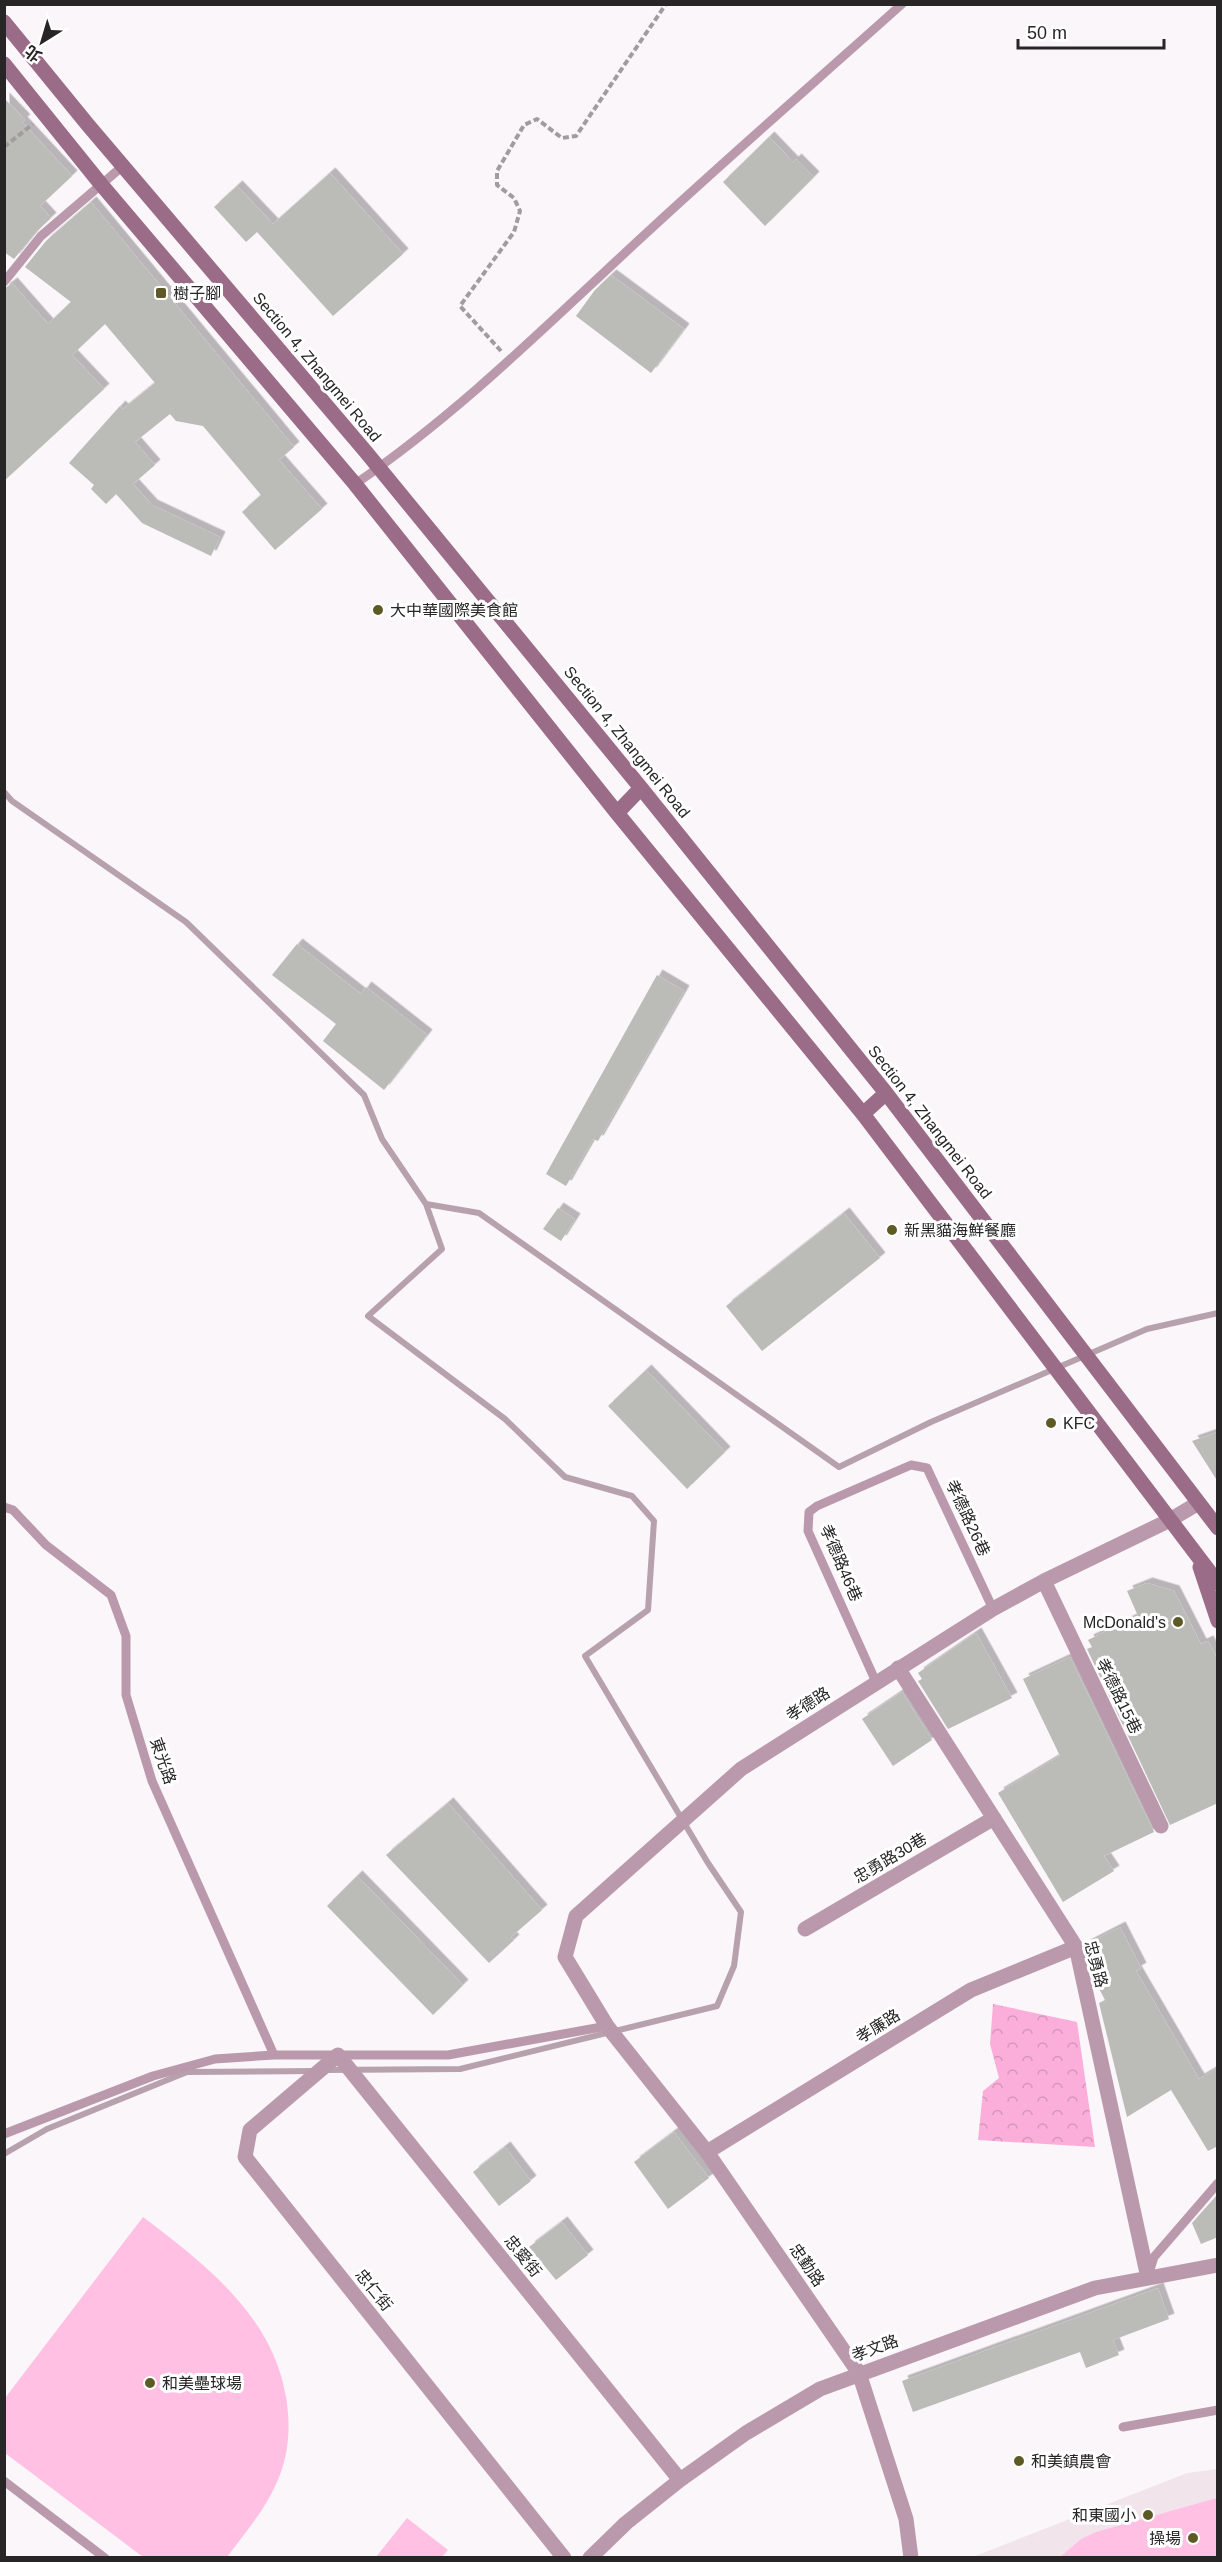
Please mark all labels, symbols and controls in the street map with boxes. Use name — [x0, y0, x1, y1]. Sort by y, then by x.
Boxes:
north arrow — [12, 12, 72, 72]
scale bar — [1018, 12, 1164, 50]
text: 50 m — [1027, 23, 1067, 43]
text: 北 — [22, 42, 45, 65]
place label: 樹子腳 — [173, 285, 221, 302]
marker: 樹子腳 — [154, 286, 168, 300]
street label: Section 4, Zhangmei Road — [250, 289, 384, 445]
place label: 大中華國際美食館 — [390, 602, 518, 619]
marker: 大中華國際美食館 — [371, 603, 385, 617]
street label: Section 4, Zhangmei Road — [561, 663, 693, 821]
street label: Section 4, Zhangmei Road — [865, 1042, 995, 1202]
place label: 新黑貓海鮮餐廳 — [904, 1222, 1016, 1239]
marker: 新黑貓海鮮餐廳 — [885, 1223, 899, 1237]
place label: KFC — [1063, 1415, 1095, 1432]
marker: KFC — [1044, 1416, 1058, 1430]
street label: 孝德路26巷 — [943, 1477, 993, 1559]
street label: 孝德路46巷 — [817, 1522, 865, 1604]
place label: McDonald's — [1083, 1614, 1166, 1631]
marker: McDonald's — [1171, 1615, 1185, 1629]
street label: 孝德路15巷 — [1093, 1656, 1145, 1736]
street label: 孝德路 — [783, 1684, 833, 1724]
street label: 東光路 — [147, 1736, 179, 1786]
street label: 忠勇路30巷 — [851, 1830, 929, 1886]
street label: 忠勇路 — [1082, 1939, 1110, 1989]
street label: 孝廉路 — [853, 2006, 903, 2046]
street label: 忠愛街 — [501, 2232, 545, 2280]
street label: 忠勤路 — [786, 2240, 828, 2290]
street label: 忠仁街 — [352, 2266, 396, 2314]
street label: 孝文路 — [850, 2332, 900, 2364]
place label: 和美壘球場 — [162, 2375, 242, 2392]
marker: 和美壘球場 — [143, 2376, 157, 2390]
place label: 和美鎮農會 — [1031, 2453, 1111, 2470]
marker: 和美鎮農會 — [1012, 2454, 1026, 2468]
place label: 和東國小 — [1072, 2507, 1136, 2524]
marker: 和東國小 — [1141, 2508, 1155, 2522]
place label: 操場 — [1149, 2530, 1181, 2547]
marker: 操場 — [1186, 2531, 1200, 2545]

